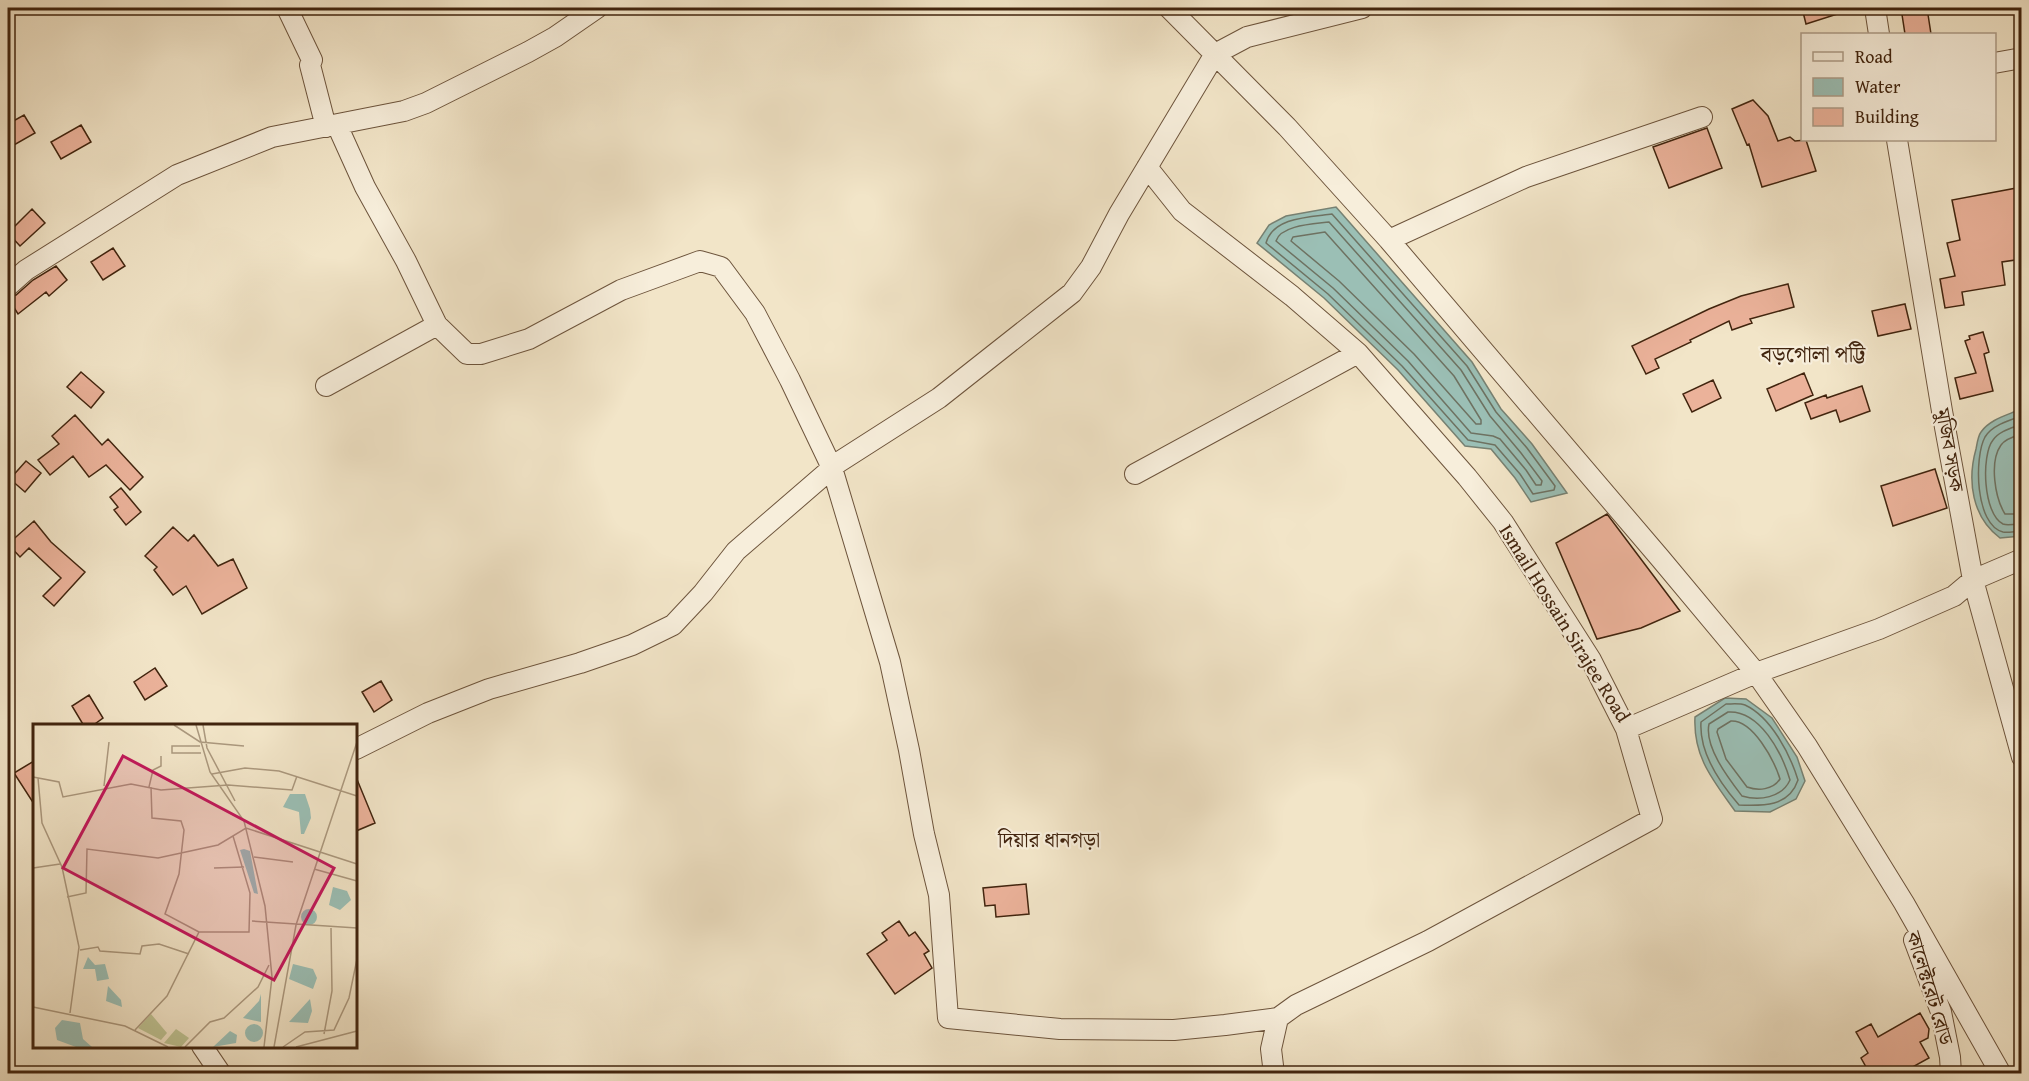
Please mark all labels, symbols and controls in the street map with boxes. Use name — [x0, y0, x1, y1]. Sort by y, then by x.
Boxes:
legend — [1801, 33, 1996, 141]
text: Road — [1855, 43, 1893, 70]
text: Water — [1855, 73, 1901, 100]
text: Building — [1855, 103, 1919, 130]
district label: বড়গোলা পট্টি — [1760, 338, 1866, 370]
street label: মুজিব সড়ক — [1929, 405, 1972, 495]
street label: Ismail Hossain Sirajee Road — [1492, 518, 1639, 728]
inset map — [33, 724, 357, 1048]
district label: দিয়ার ধানগড়া — [997, 824, 1100, 855]
street label: কালেক্টরেট রোড — [1899, 927, 1962, 1049]

